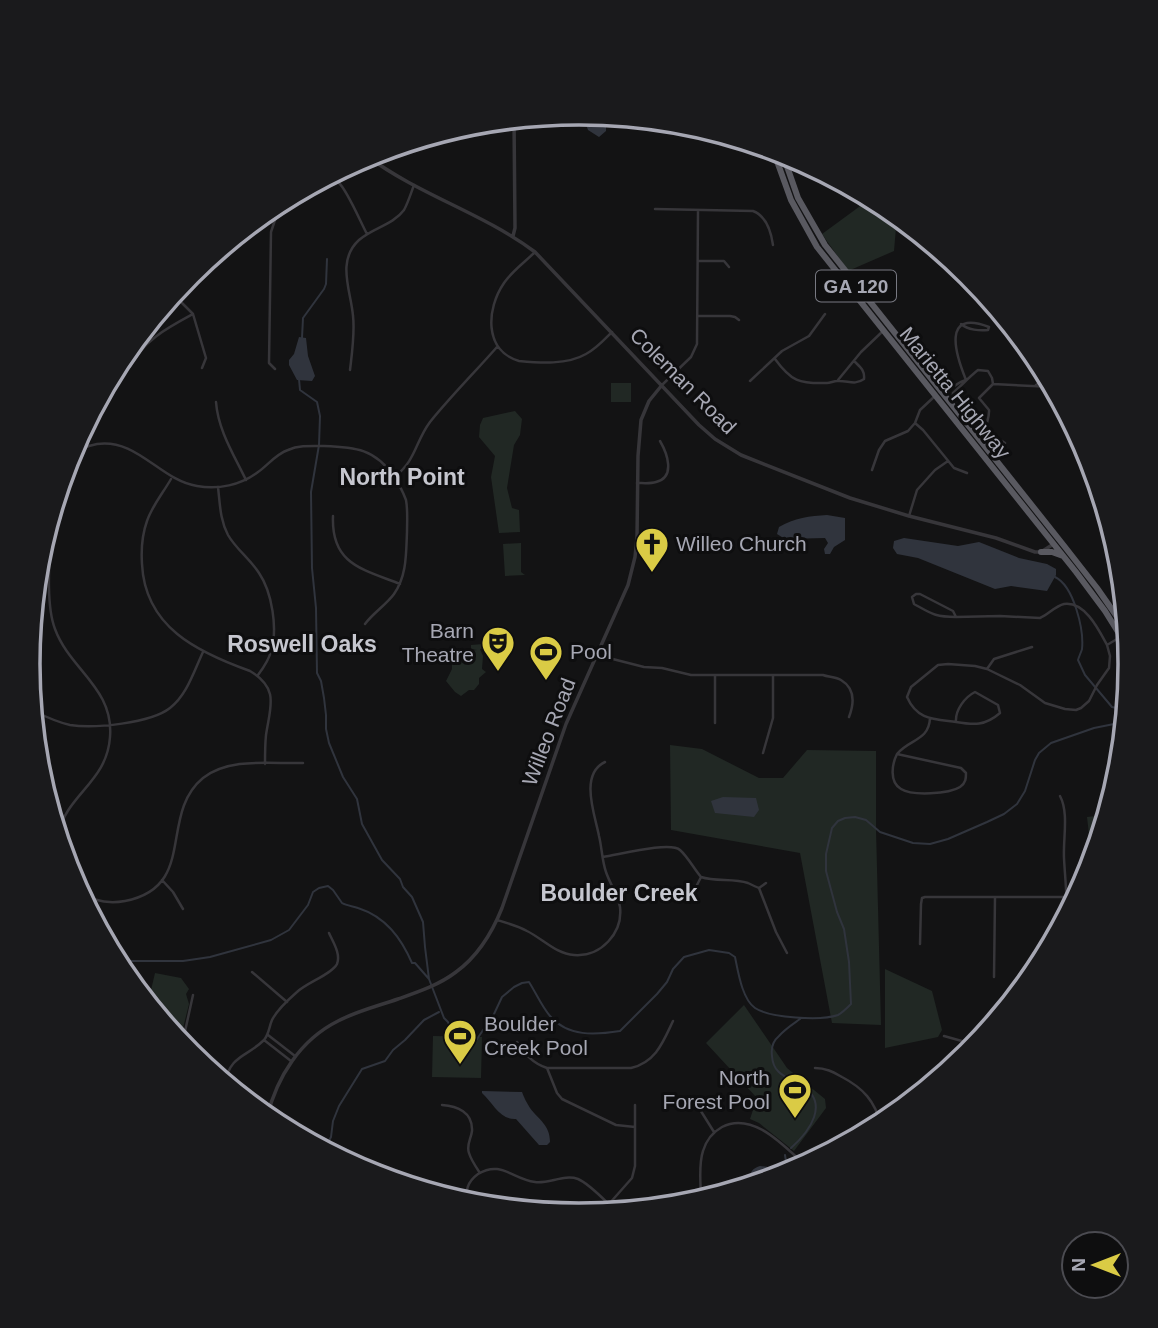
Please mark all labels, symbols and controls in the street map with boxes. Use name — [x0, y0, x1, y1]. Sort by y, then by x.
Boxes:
road number: GA 120 — [816, 270, 896, 302]
street label: Marietta Highway — [895, 322, 1016, 463]
street label: Coleman Road — [626, 323, 741, 438]
district label: North Point — [339, 464, 465, 490]
church icon: Willeo Church — [633, 525, 671, 574]
place label: Willeo Church — [676, 532, 807, 555]
place label: Barn Theatre — [402, 619, 474, 666]
theatre icon: Barn Theatre — [479, 624, 517, 673]
district label: Roswell Oaks — [227, 631, 377, 657]
sports icon: Pool — [527, 633, 565, 682]
place label: Pool — [570, 640, 612, 663]
street label: Willeo Road — [518, 675, 580, 789]
district label: Boulder Creek — [540, 880, 698, 906]
place label: Boulder Creek Pool — [484, 1012, 588, 1059]
sports icon: Boulder Creek Pool — [441, 1017, 479, 1066]
place label: North Forest Pool — [663, 1066, 770, 1113]
sports icon: North Forest Pool — [776, 1071, 814, 1120]
north arrow — [1060, 1230, 1130, 1300]
text: N — [1068, 1258, 1089, 1272]

